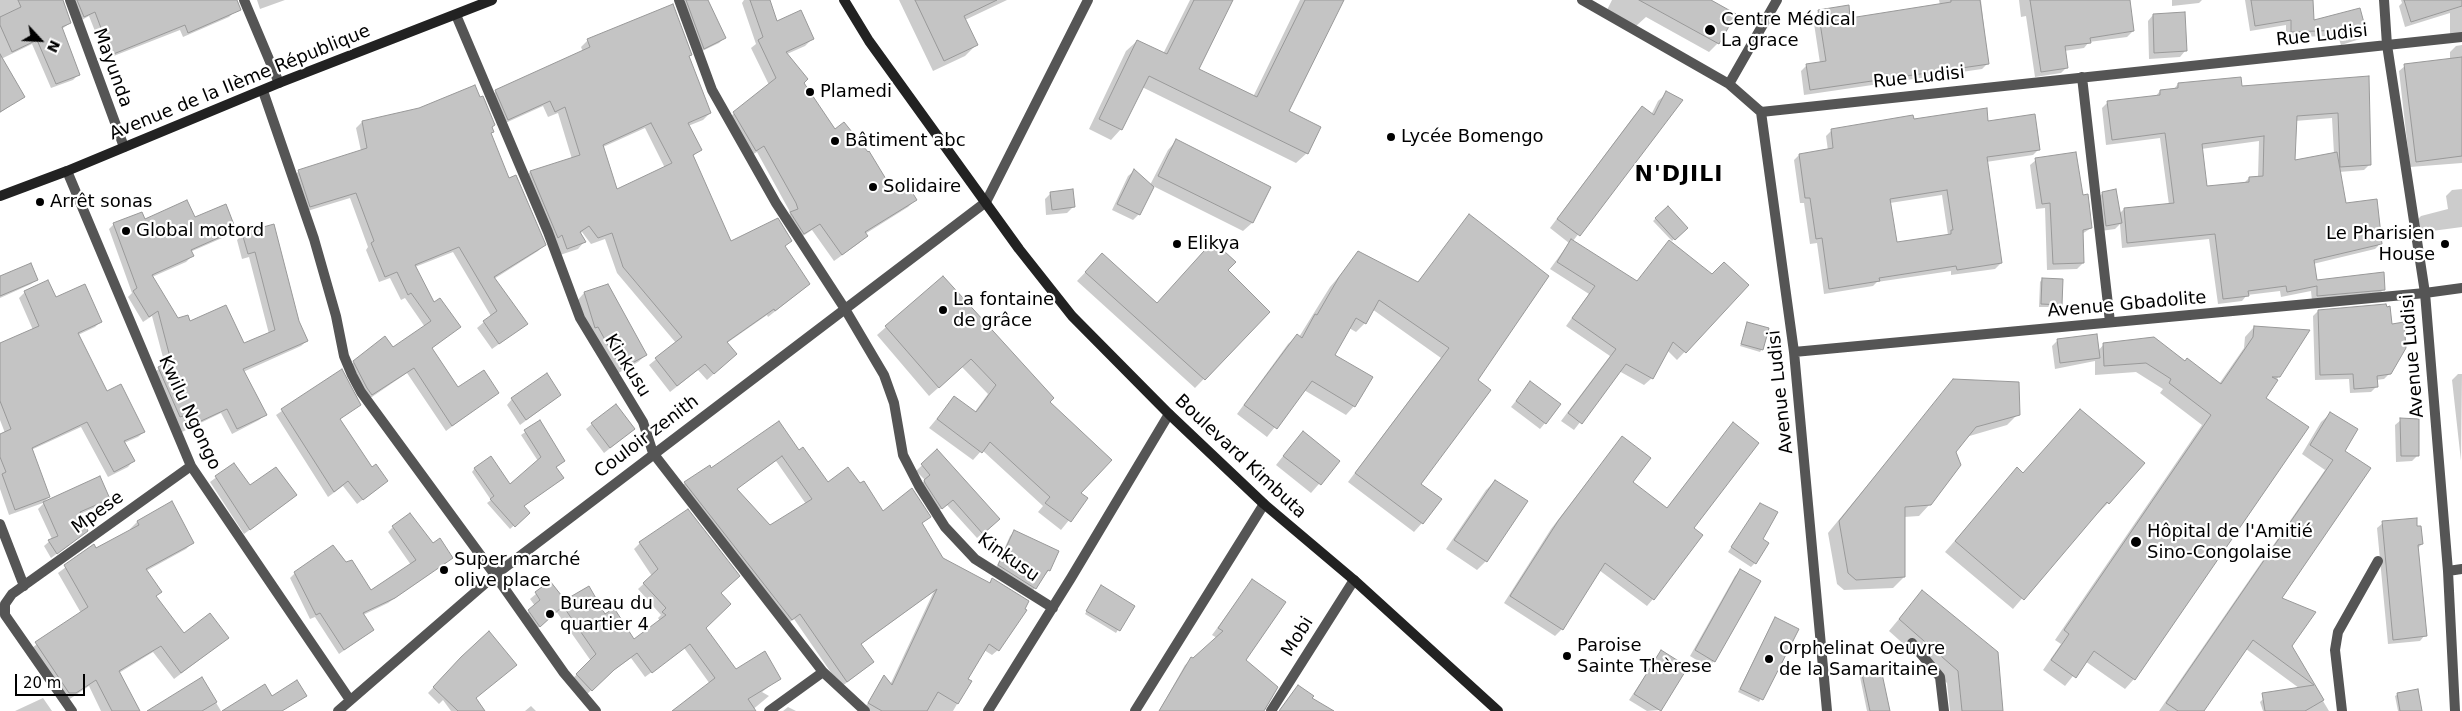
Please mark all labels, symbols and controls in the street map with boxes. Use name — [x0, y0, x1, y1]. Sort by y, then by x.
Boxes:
place label: Centre Médical La grace — [1721, 9, 1856, 52]
north arrow — [15, 15, 65, 65]
street label: Rue Ludisi — [2275, 20, 2369, 52]
street label: Avenue de la IIème République — [106, 21, 374, 145]
marker: Centre Médical La grace — [1703, 23, 1717, 37]
street label: Mayunda — [88, 26, 136, 110]
text: N — [44, 38, 63, 55]
street label: Rue Ludisi — [1872, 62, 1966, 94]
place label: Plamedi — [820, 81, 892, 103]
marker: Plamedi — [804, 86, 816, 98]
place label: Lycée Bomengo — [1401, 126, 1544, 148]
place label: Bâtiment abc — [845, 130, 966, 152]
marker: Lycée Bomengo — [1385, 131, 1397, 143]
marker: Bâtiment abc — [829, 135, 841, 147]
district label: N'DJILI — [1634, 162, 1724, 188]
place label: Solidaire — [883, 176, 961, 198]
marker: Solidaire — [867, 181, 879, 193]
place label: Arrêt sonas — [50, 191, 152, 213]
marker: Arrêt sonas — [34, 196, 46, 208]
place label: Global motord — [136, 220, 264, 242]
place label: Le Pharisien House — [2326, 223, 2435, 266]
marker: Global motord — [120, 225, 132, 237]
place label: Elikya — [1187, 233, 1240, 255]
marker: Elikya — [1171, 238, 1183, 250]
marker: Le Pharisien House — [2439, 238, 2451, 250]
street label: Avenue Gbadolite — [2047, 287, 2207, 323]
place label: La fontaine de grâce — [953, 289, 1054, 332]
street label: Avenue Ludisi — [2397, 293, 2429, 419]
marker: La fontaine de grâce — [937, 304, 949, 316]
street label: Avenue Ludisi — [1764, 329, 1798, 455]
street label: Kinkusu — [599, 330, 655, 402]
street label: Kwilu Ngongo — [153, 353, 225, 473]
street label: Boulevard Kimbuta — [1170, 390, 1310, 524]
street label: Couloir zenith — [591, 391, 703, 483]
street label: Mpese — [68, 487, 128, 539]
place label: Hôpital de l'Amitié Sino-Congolaise — [2147, 521, 2313, 564]
street label: Kinkusu — [973, 529, 1043, 587]
marker: Hôpital de l'Amitié Sino-Congolaise — [2129, 535, 2143, 549]
place label: Super marché olive place — [454, 549, 580, 592]
marker: Super marché olive place — [438, 564, 450, 576]
place label: Bureau du quartier 4 — [560, 593, 653, 636]
marker: Bureau du quartier 4 — [544, 608, 556, 620]
street label: Mobi — [1277, 613, 1319, 661]
place label: Paroise Sainte Thèrese — [1577, 635, 1712, 678]
place label: Orphelinat Oeuvre de la Samaritaine — [1779, 638, 1945, 681]
marker: Paroise Sainte Thèrese — [1561, 650, 1573, 662]
marker: Orphelinat Oeuvre de la Samaritaine — [1763, 653, 1775, 665]
scale bar — [18, 664, 88, 696]
text: 20 m — [23, 674, 61, 692]

